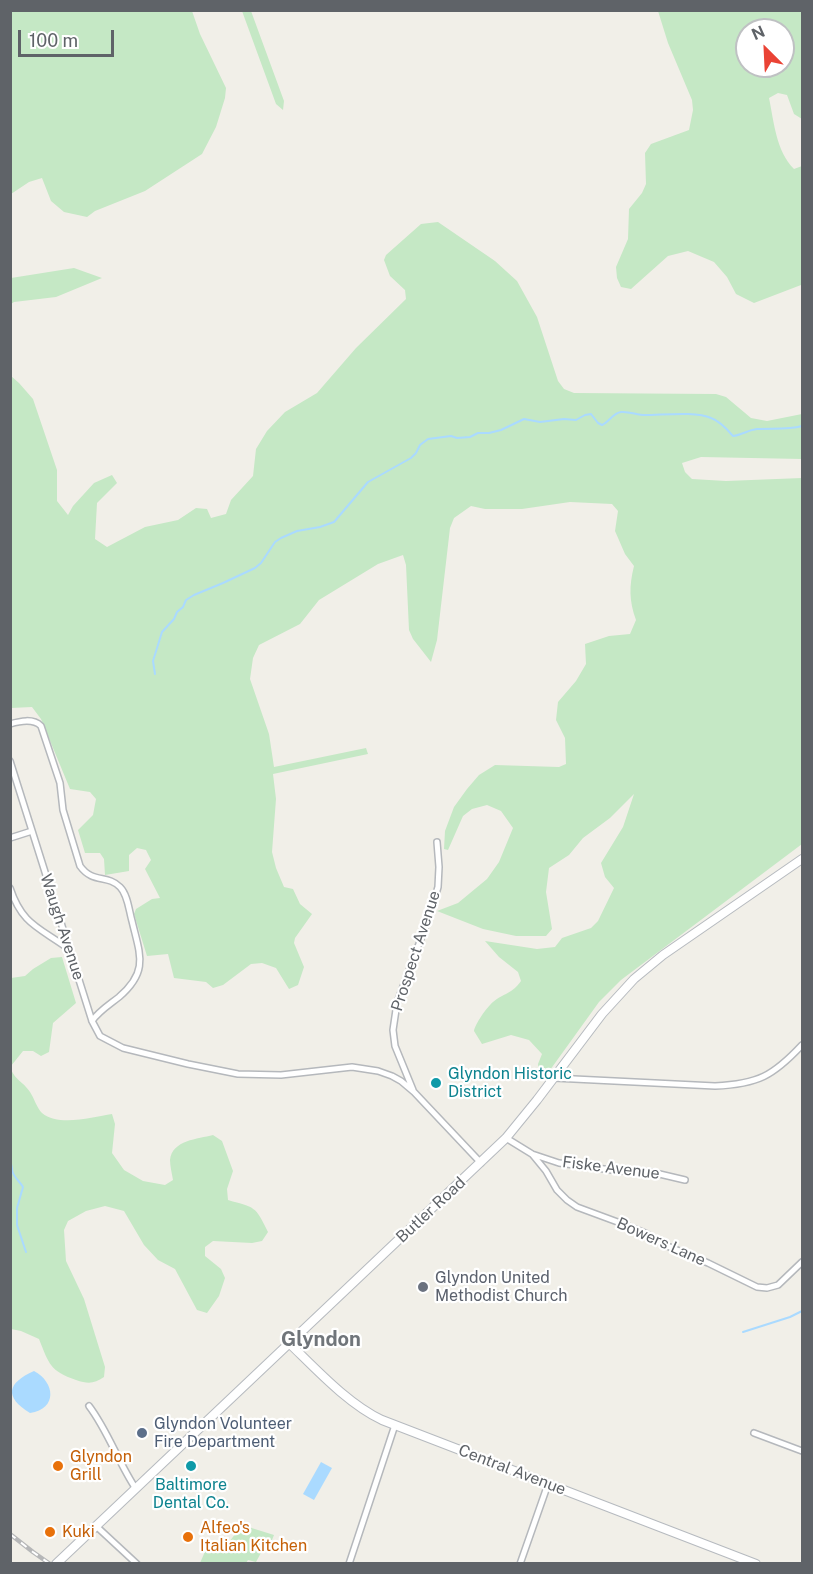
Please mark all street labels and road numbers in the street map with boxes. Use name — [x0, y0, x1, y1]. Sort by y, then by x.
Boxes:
street label: Waugh Avenue — [36, 871, 88, 983]
street label: Prospect Avenue — [387, 888, 445, 1014]
street label: Fiske Avenue — [561, 1152, 661, 1184]
street label: Butler Road — [392, 1173, 470, 1247]
street label: Bowers Lane — [614, 1214, 708, 1270]
street label: Central Avenue — [456, 1441, 568, 1499]

